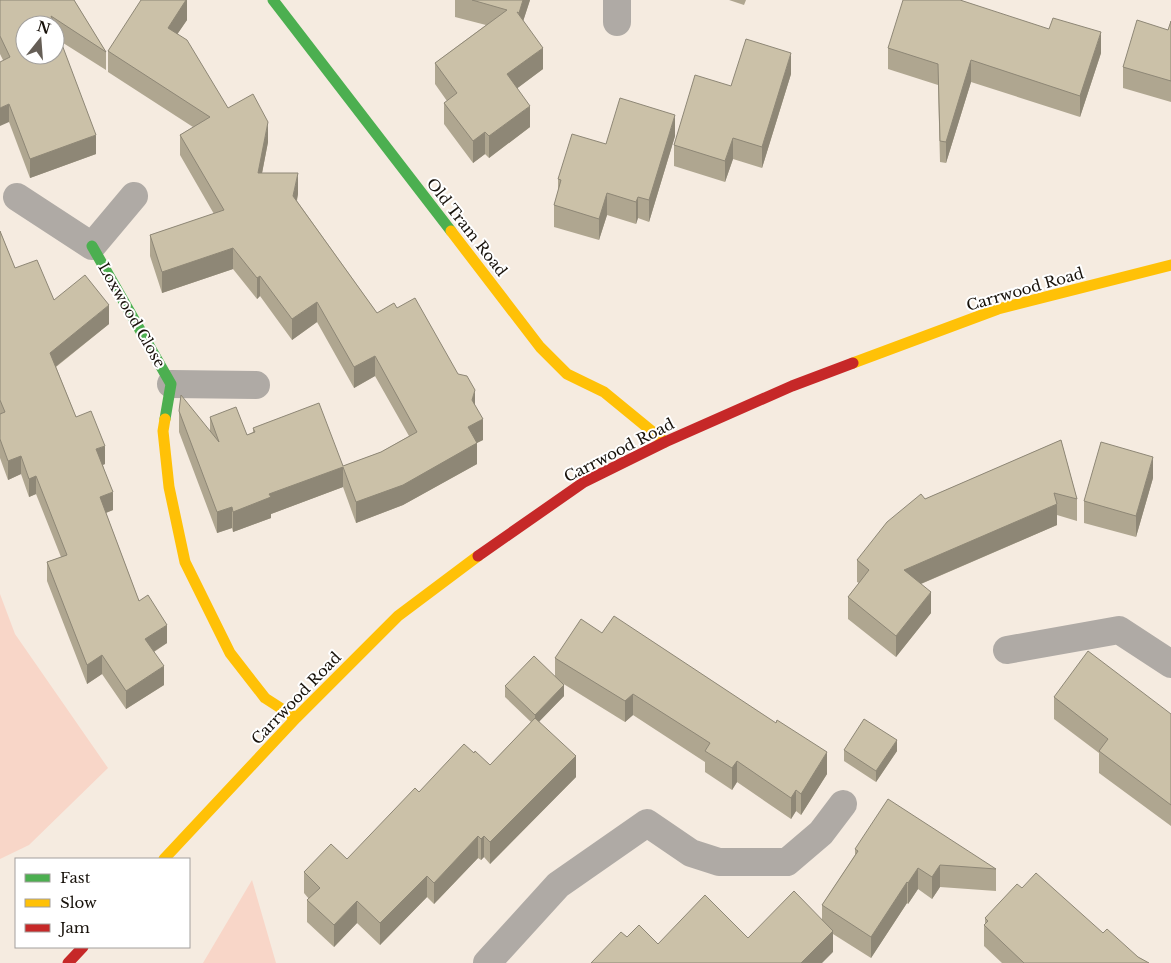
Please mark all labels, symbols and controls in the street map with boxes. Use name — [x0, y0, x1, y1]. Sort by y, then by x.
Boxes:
north arrow — [15, 15, 65, 65]
text: N — [35, 17, 53, 38]
street label: Old Tram Road — [423, 174, 511, 280]
street label: Loxwood Close — [94, 259, 170, 371]
street label: Carrwood Road — [964, 263, 1086, 315]
street label: Carrwood Road — [561, 414, 677, 486]
street label: Carrwood Road — [247, 648, 345, 748]
legend — [15, 858, 190, 948]
text: Fast — [60, 868, 91, 887]
text: Slow — [60, 893, 97, 912]
text: Jam — [58, 918, 90, 937]

